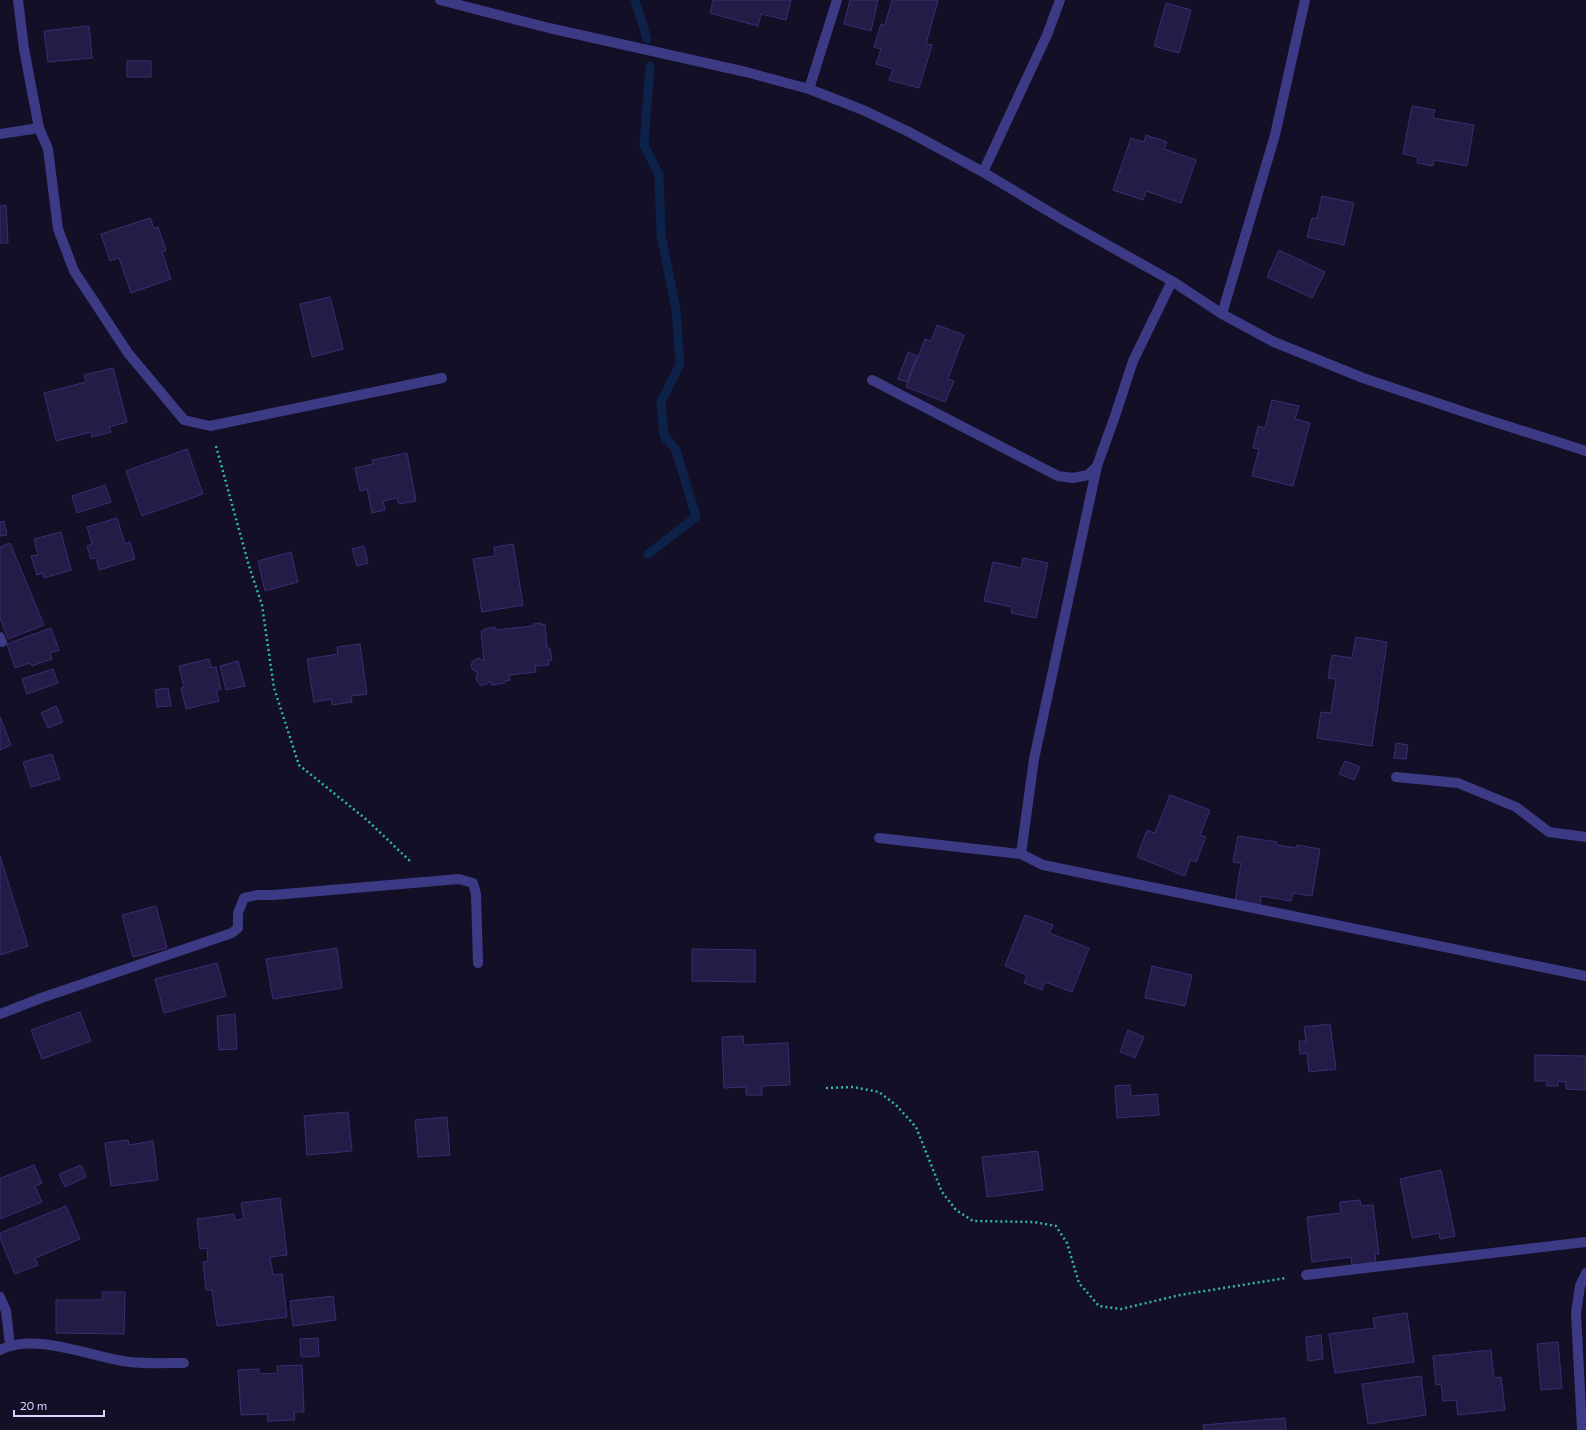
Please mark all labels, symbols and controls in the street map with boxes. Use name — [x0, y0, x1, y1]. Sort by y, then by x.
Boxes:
scale bar — [14, 1392, 104, 1418]
text: 20 m — [20, 1398, 47, 1412]

